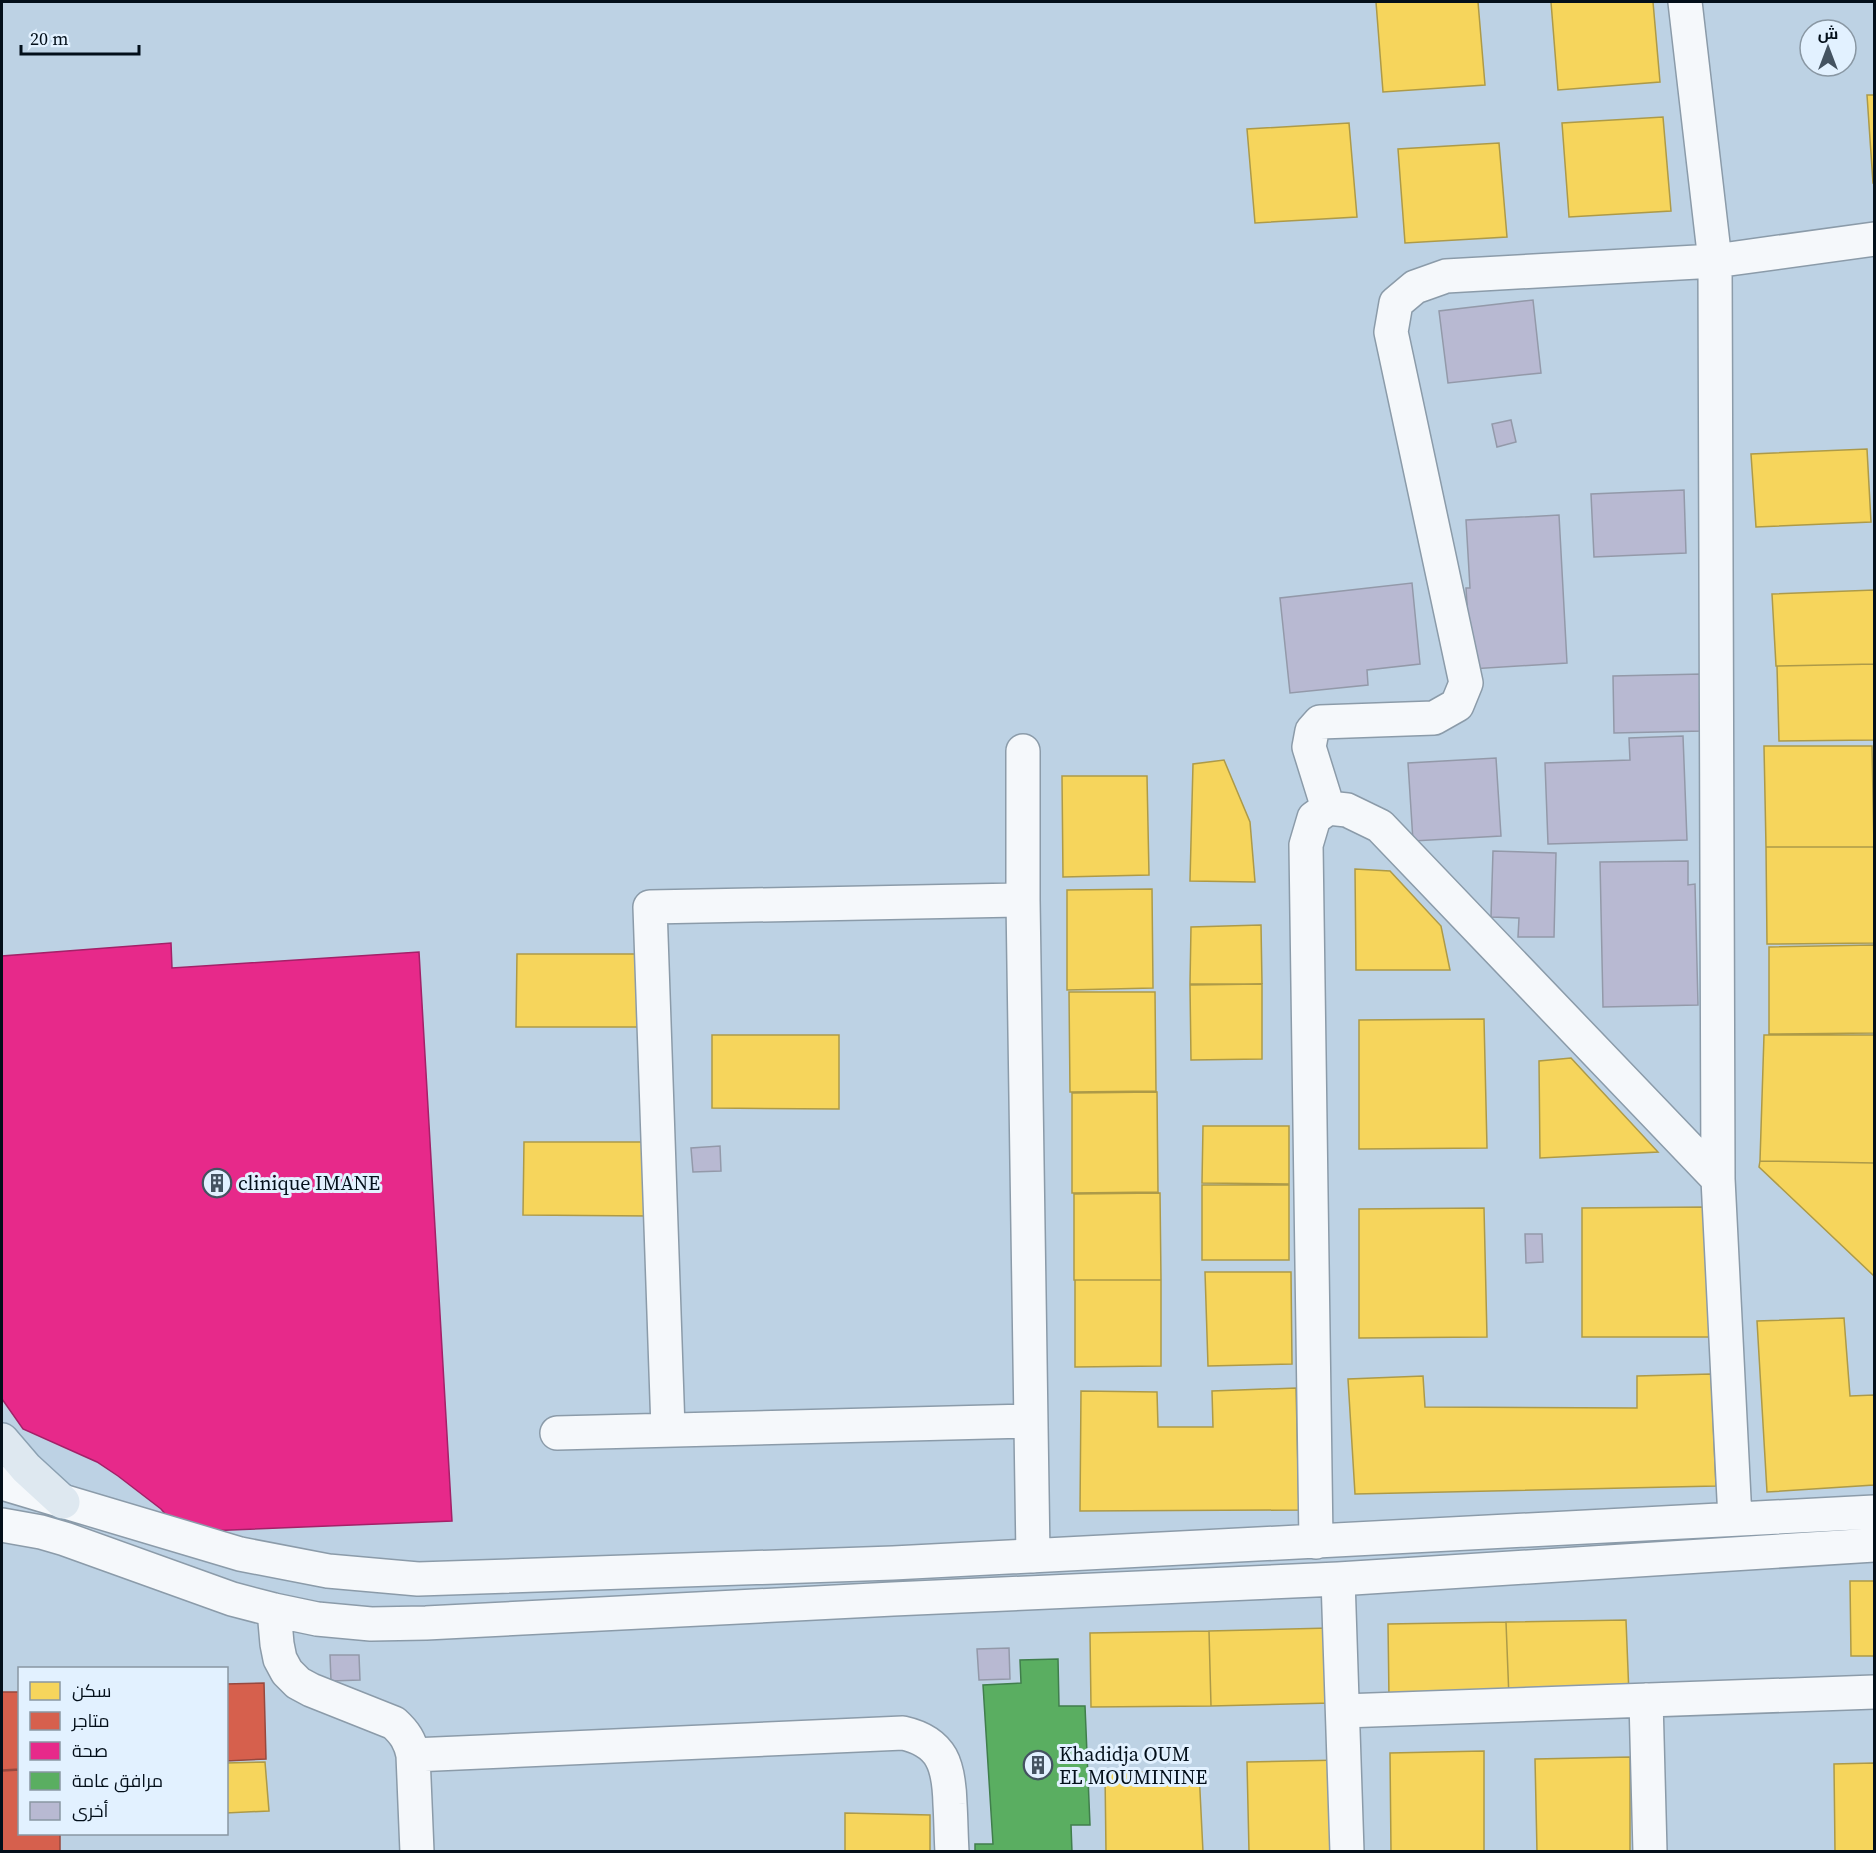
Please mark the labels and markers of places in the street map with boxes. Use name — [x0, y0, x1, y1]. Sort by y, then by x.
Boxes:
building icon: clinique IMANE — [201, 1167, 233, 1199]
place label: clinique IMANE — [238, 1169, 380, 1197]
place label: Khadidja OUM EL MOUMININE — [1059, 1740, 1207, 1791]
building icon: Khadidja OUM EL MOUMININE — [1022, 1749, 1054, 1781]

